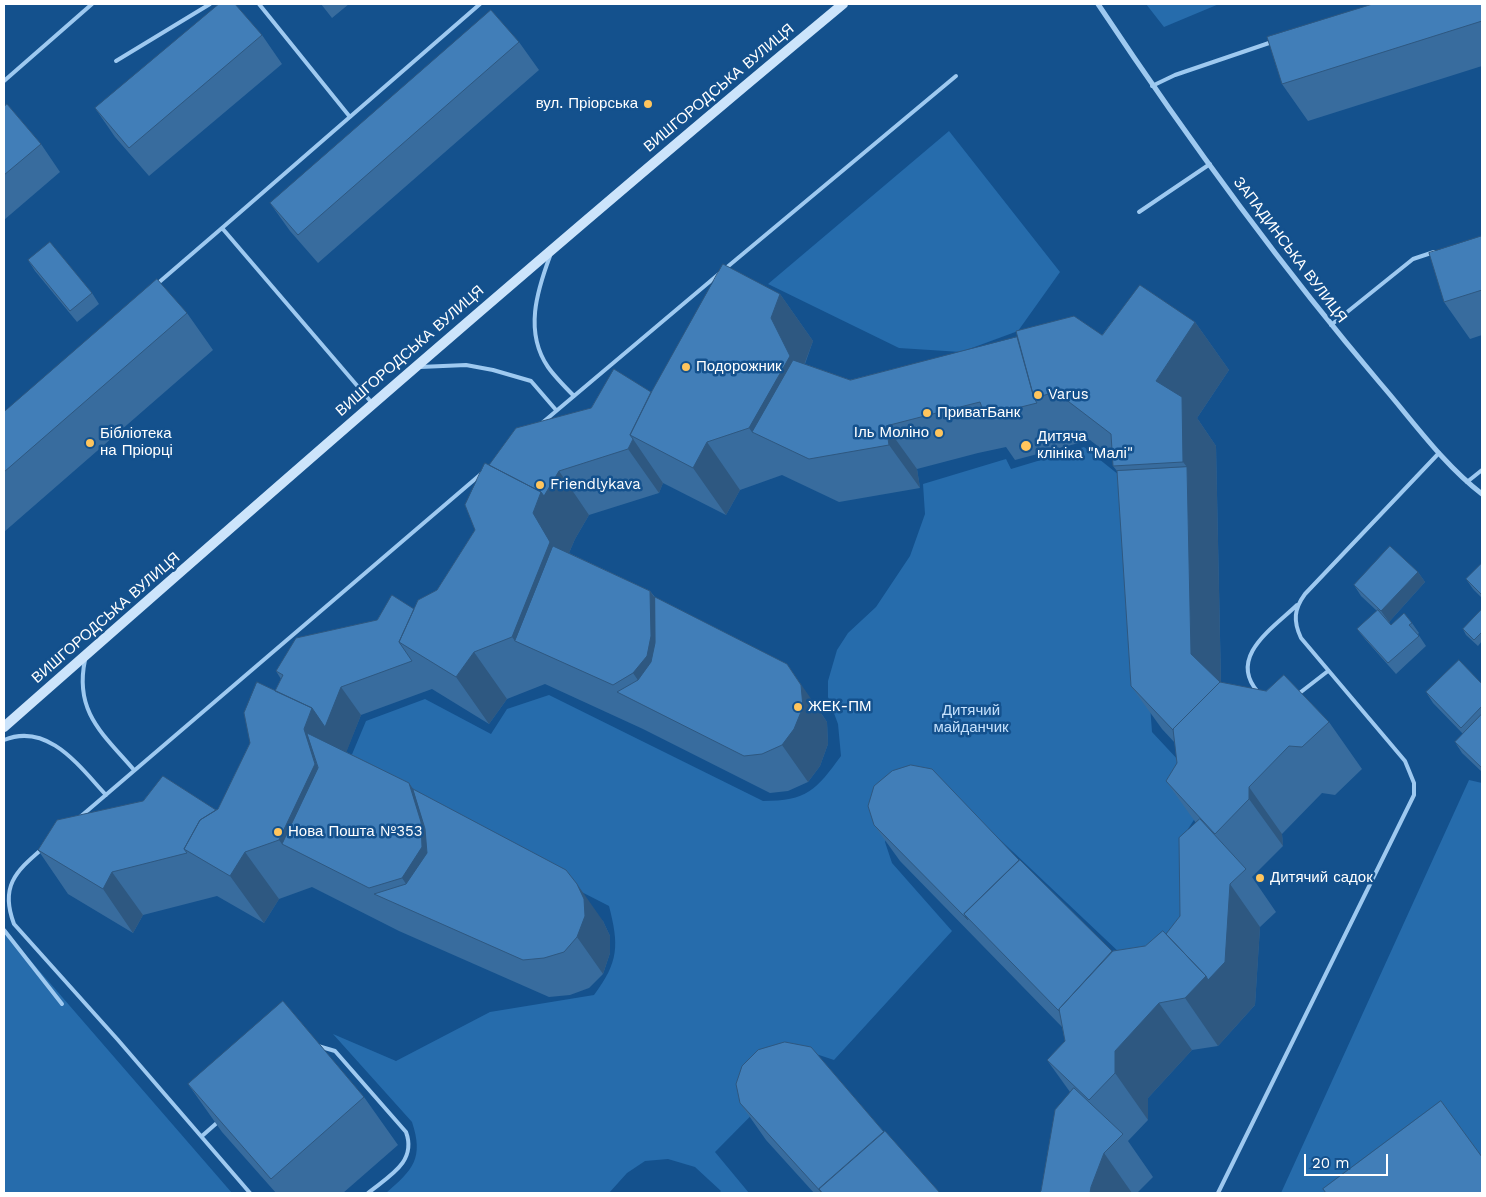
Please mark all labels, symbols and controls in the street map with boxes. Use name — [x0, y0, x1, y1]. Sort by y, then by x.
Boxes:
street label: ВИШГОРОДСЬКА ВУЛИЦЯ — [640, 20, 798, 156]
place label: вул. Пріорська — [536, 95, 638, 113]
marker: вул. Пріорська — [642, 98, 654, 110]
street label: ЗАПАДИНСЬКА ВУЛИЦЯ — [1229, 174, 1351, 326]
street label: ВИШГОРОДСЬКА ВУЛИЦЯ — [332, 282, 488, 420]
place label: Подорожник — [696, 358, 782, 376]
marker: Подорожник — [680, 361, 692, 373]
place label: Varus — [1048, 386, 1089, 404]
marker: Varus — [1032, 389, 1044, 401]
place label: ПриватБанк — [937, 404, 1020, 422]
marker: ПриватБанк — [921, 407, 933, 419]
place label: Іль Моліно — [854, 424, 929, 442]
place label: Бібліотека на Пріорці — [100, 425, 173, 460]
marker: Іль Моліно — [933, 427, 945, 439]
place label: Дитяча клініка "Малі" — [1037, 428, 1133, 463]
marker: Бібліотека на Пріорці — [84, 437, 96, 449]
marker: Дитяча клініка "Малі" — [1019, 439, 1033, 453]
place label: Friendlykava — [550, 476, 641, 494]
marker: Friendlykava — [534, 479, 546, 491]
street label: ВИШГОРОДСЬКА ВУЛИЦЯ — [28, 549, 184, 687]
place label: ЖЕК-ПМ — [808, 698, 872, 716]
marker: ЖЕК-ПМ — [792, 701, 804, 713]
park label: Дитячий майданчик — [933, 702, 1009, 737]
place label: Нова Пошта №353 — [288, 823, 422, 841]
marker: Нова Пошта №353 — [272, 826, 284, 838]
place label: Дитячий садок — [1270, 869, 1373, 887]
marker: Дитячий садок — [1254, 872, 1266, 884]
scale bar — [1306, 1144, 1390, 1176]
text: 20 m — [1312, 1154, 1350, 1172]

